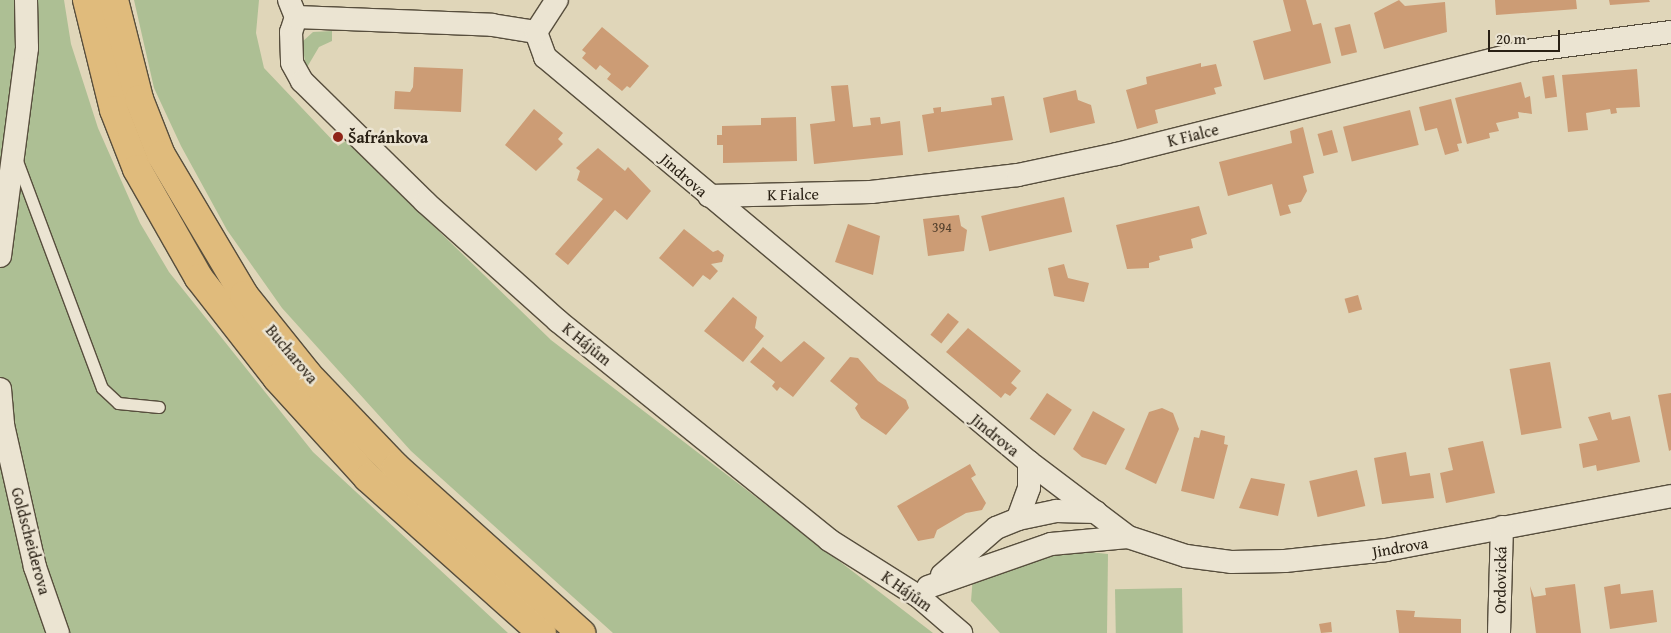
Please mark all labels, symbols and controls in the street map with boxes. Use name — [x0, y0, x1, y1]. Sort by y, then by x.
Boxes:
scale bar — [1491, 20, 1564, 52]
text: 20 m — [1496, 28, 1526, 49]
street label: K Fialce — [1165, 119, 1221, 151]
place label: Šafránkova — [348, 127, 428, 147]
marker: Šafránkova — [332, 131, 344, 143]
street label: Jindrova — [656, 149, 712, 201]
street label: K Fialce — [767, 184, 819, 204]
house number: 394 — [932, 219, 952, 235]
street label: K Hájům — [559, 319, 615, 369]
street label: Bucharova — [262, 321, 322, 387]
street label: Jindrova — [967, 410, 1023, 460]
street label: Goldscheiderova — [7, 485, 55, 597]
street label: Jindrova — [1371, 533, 1429, 561]
street label: Ordovická — [1490, 546, 1510, 614]
street label: K Hájům — [878, 567, 936, 615]

